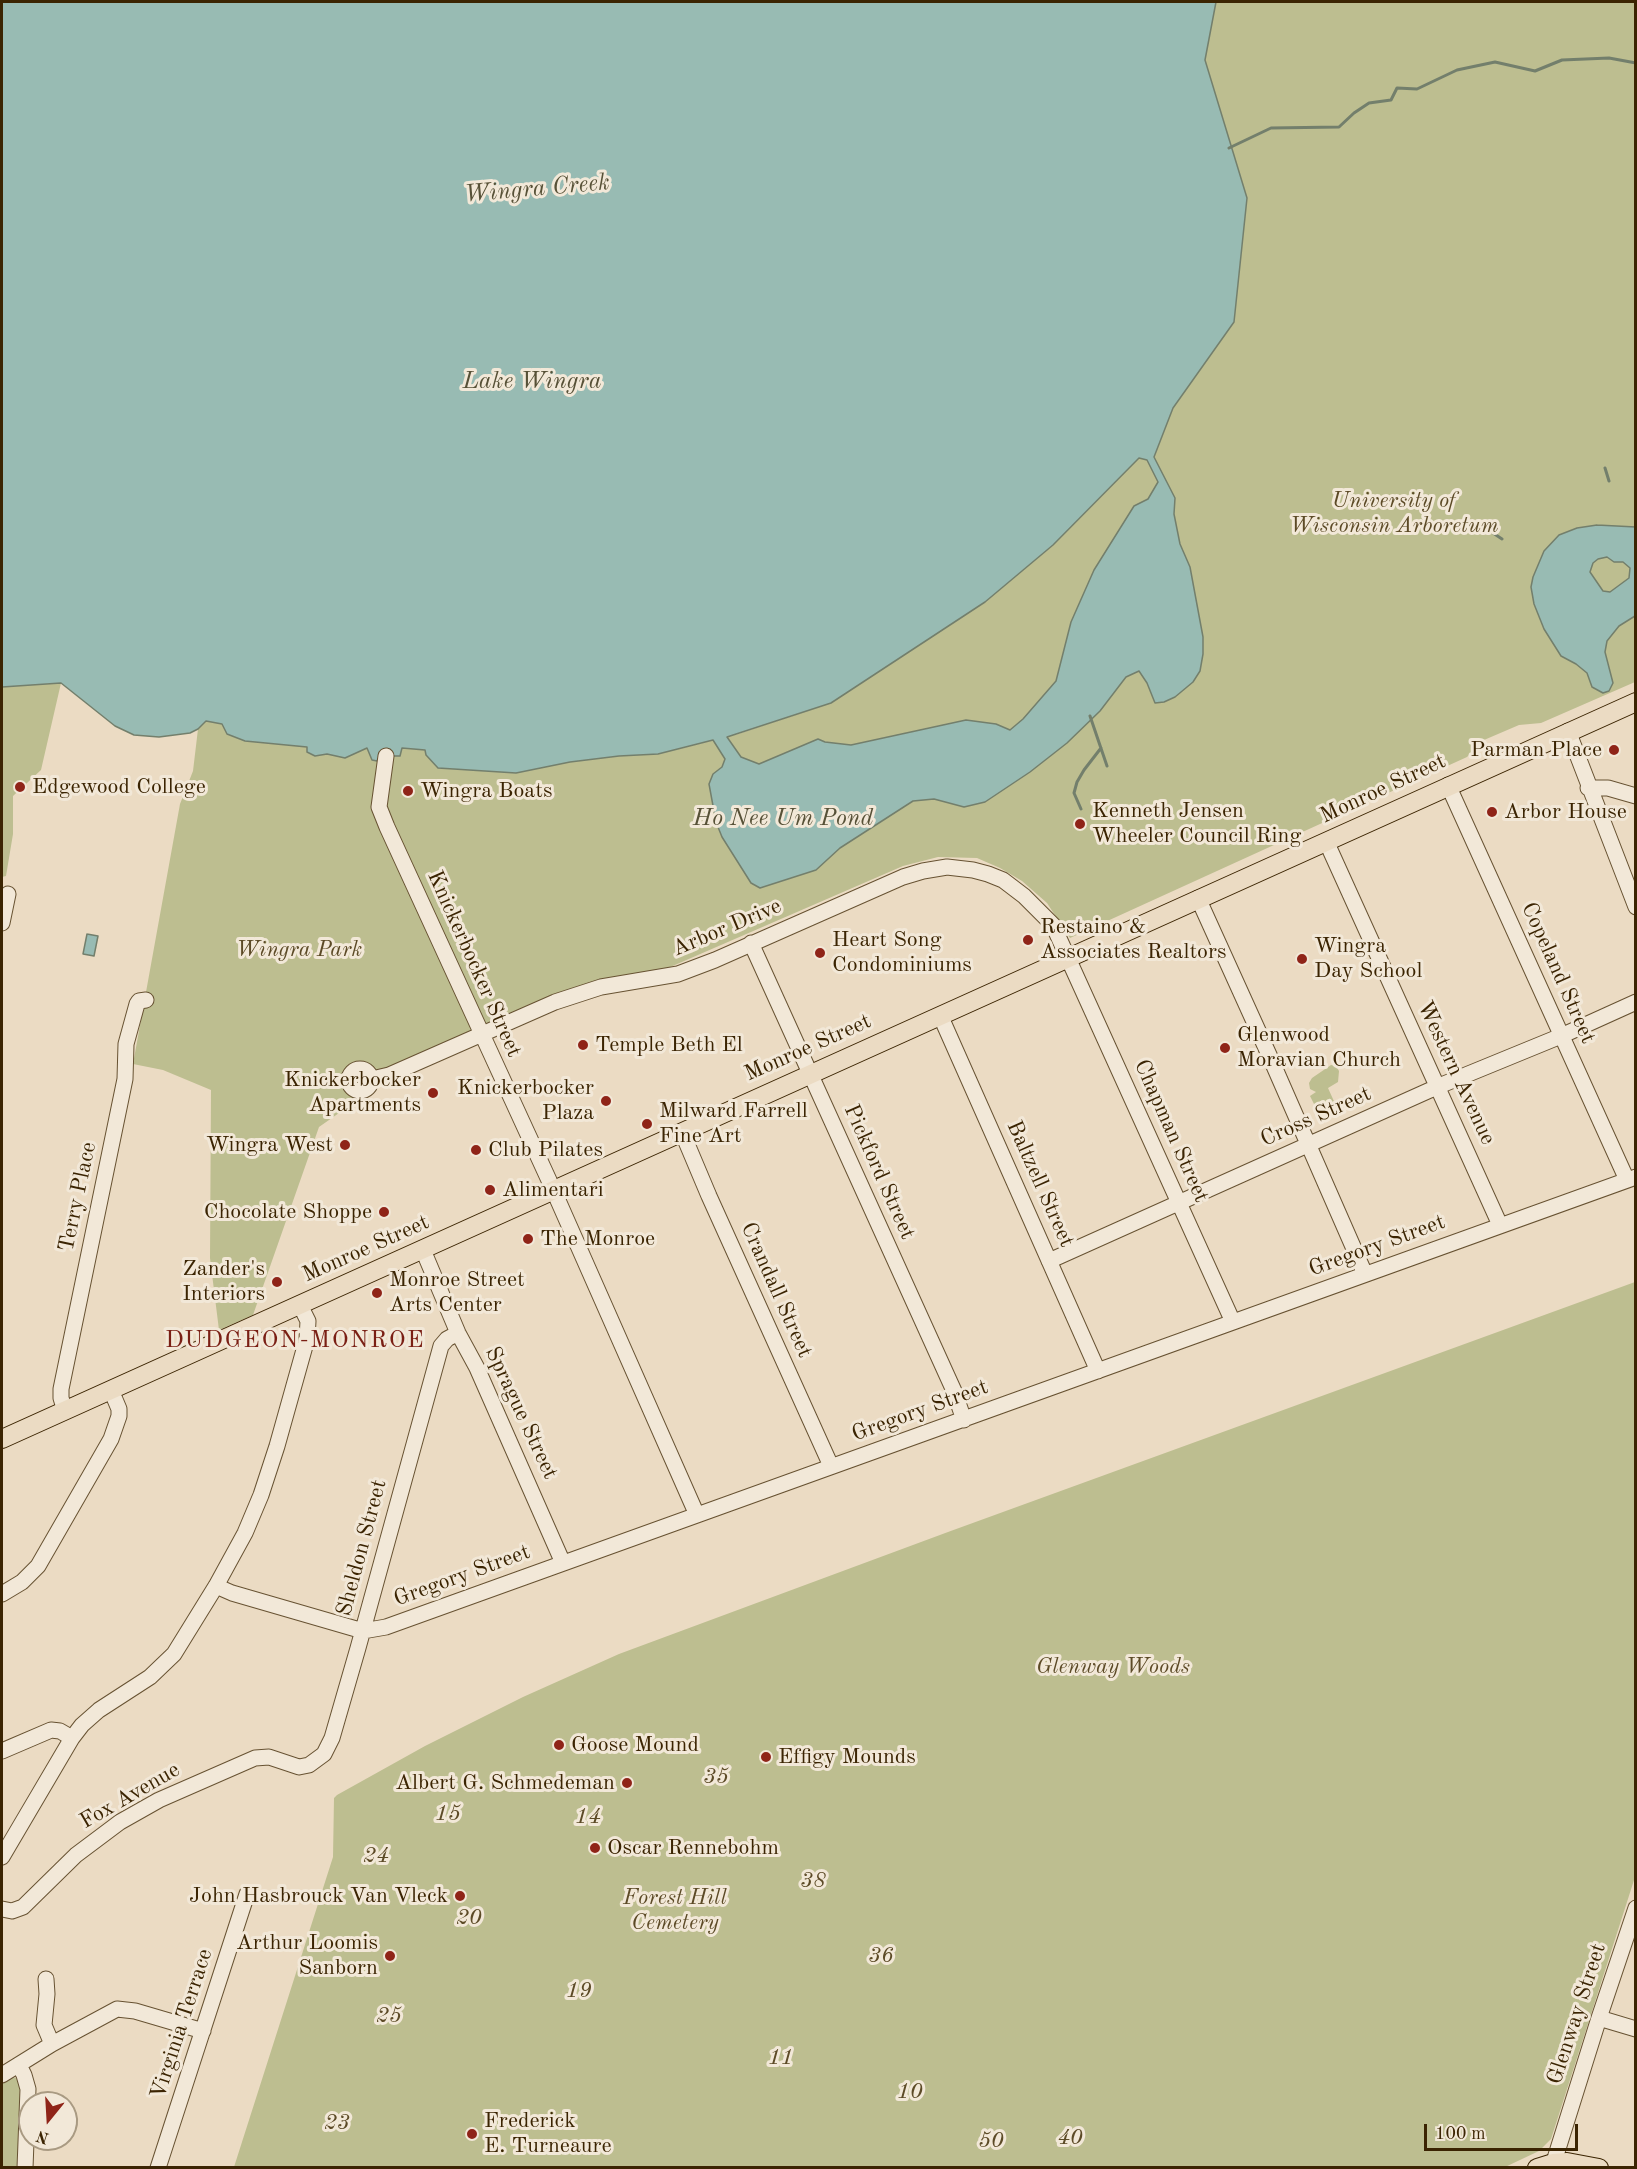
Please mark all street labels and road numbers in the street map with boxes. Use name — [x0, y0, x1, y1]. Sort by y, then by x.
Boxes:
street label: Monroe Street — [1316, 748, 1450, 830]
street label: Knickerbocker Street — [421, 867, 527, 1061]
street label: Arbor Drive — [668, 893, 786, 963]
street label: Copeland Street — [1515, 898, 1601, 1048]
street label: Western Avenue — [1411, 997, 1501, 1149]
street label: Monroe Street — [741, 1008, 875, 1088]
street label: Chapman Street — [1128, 1055, 1214, 1207]
street label: Cross Street — [1257, 1081, 1375, 1153]
street label: Pickford Street — [837, 1100, 921, 1244]
street label: Baltzell Street — [1000, 1117, 1080, 1251]
street label: Terry Place — [53, 1140, 103, 1254]
street label: Monroe Street — [299, 1209, 433, 1289]
street label: Gregory Street — [1305, 1209, 1449, 1283]
street label: Crandall Street — [734, 1218, 818, 1362]
street label: Sprague Street — [479, 1343, 563, 1483]
street label: Gregory Street — [848, 1374, 992, 1448]
street label: Sheldon Street — [331, 1477, 393, 1619]
street label: Gregory Street — [390, 1539, 534, 1613]
street label: Fox Avenue — [75, 1757, 185, 1835]
street label: Glenway Street — [1542, 1940, 1612, 2088]
street label: Virginia Terrace — [145, 1945, 219, 2103]

